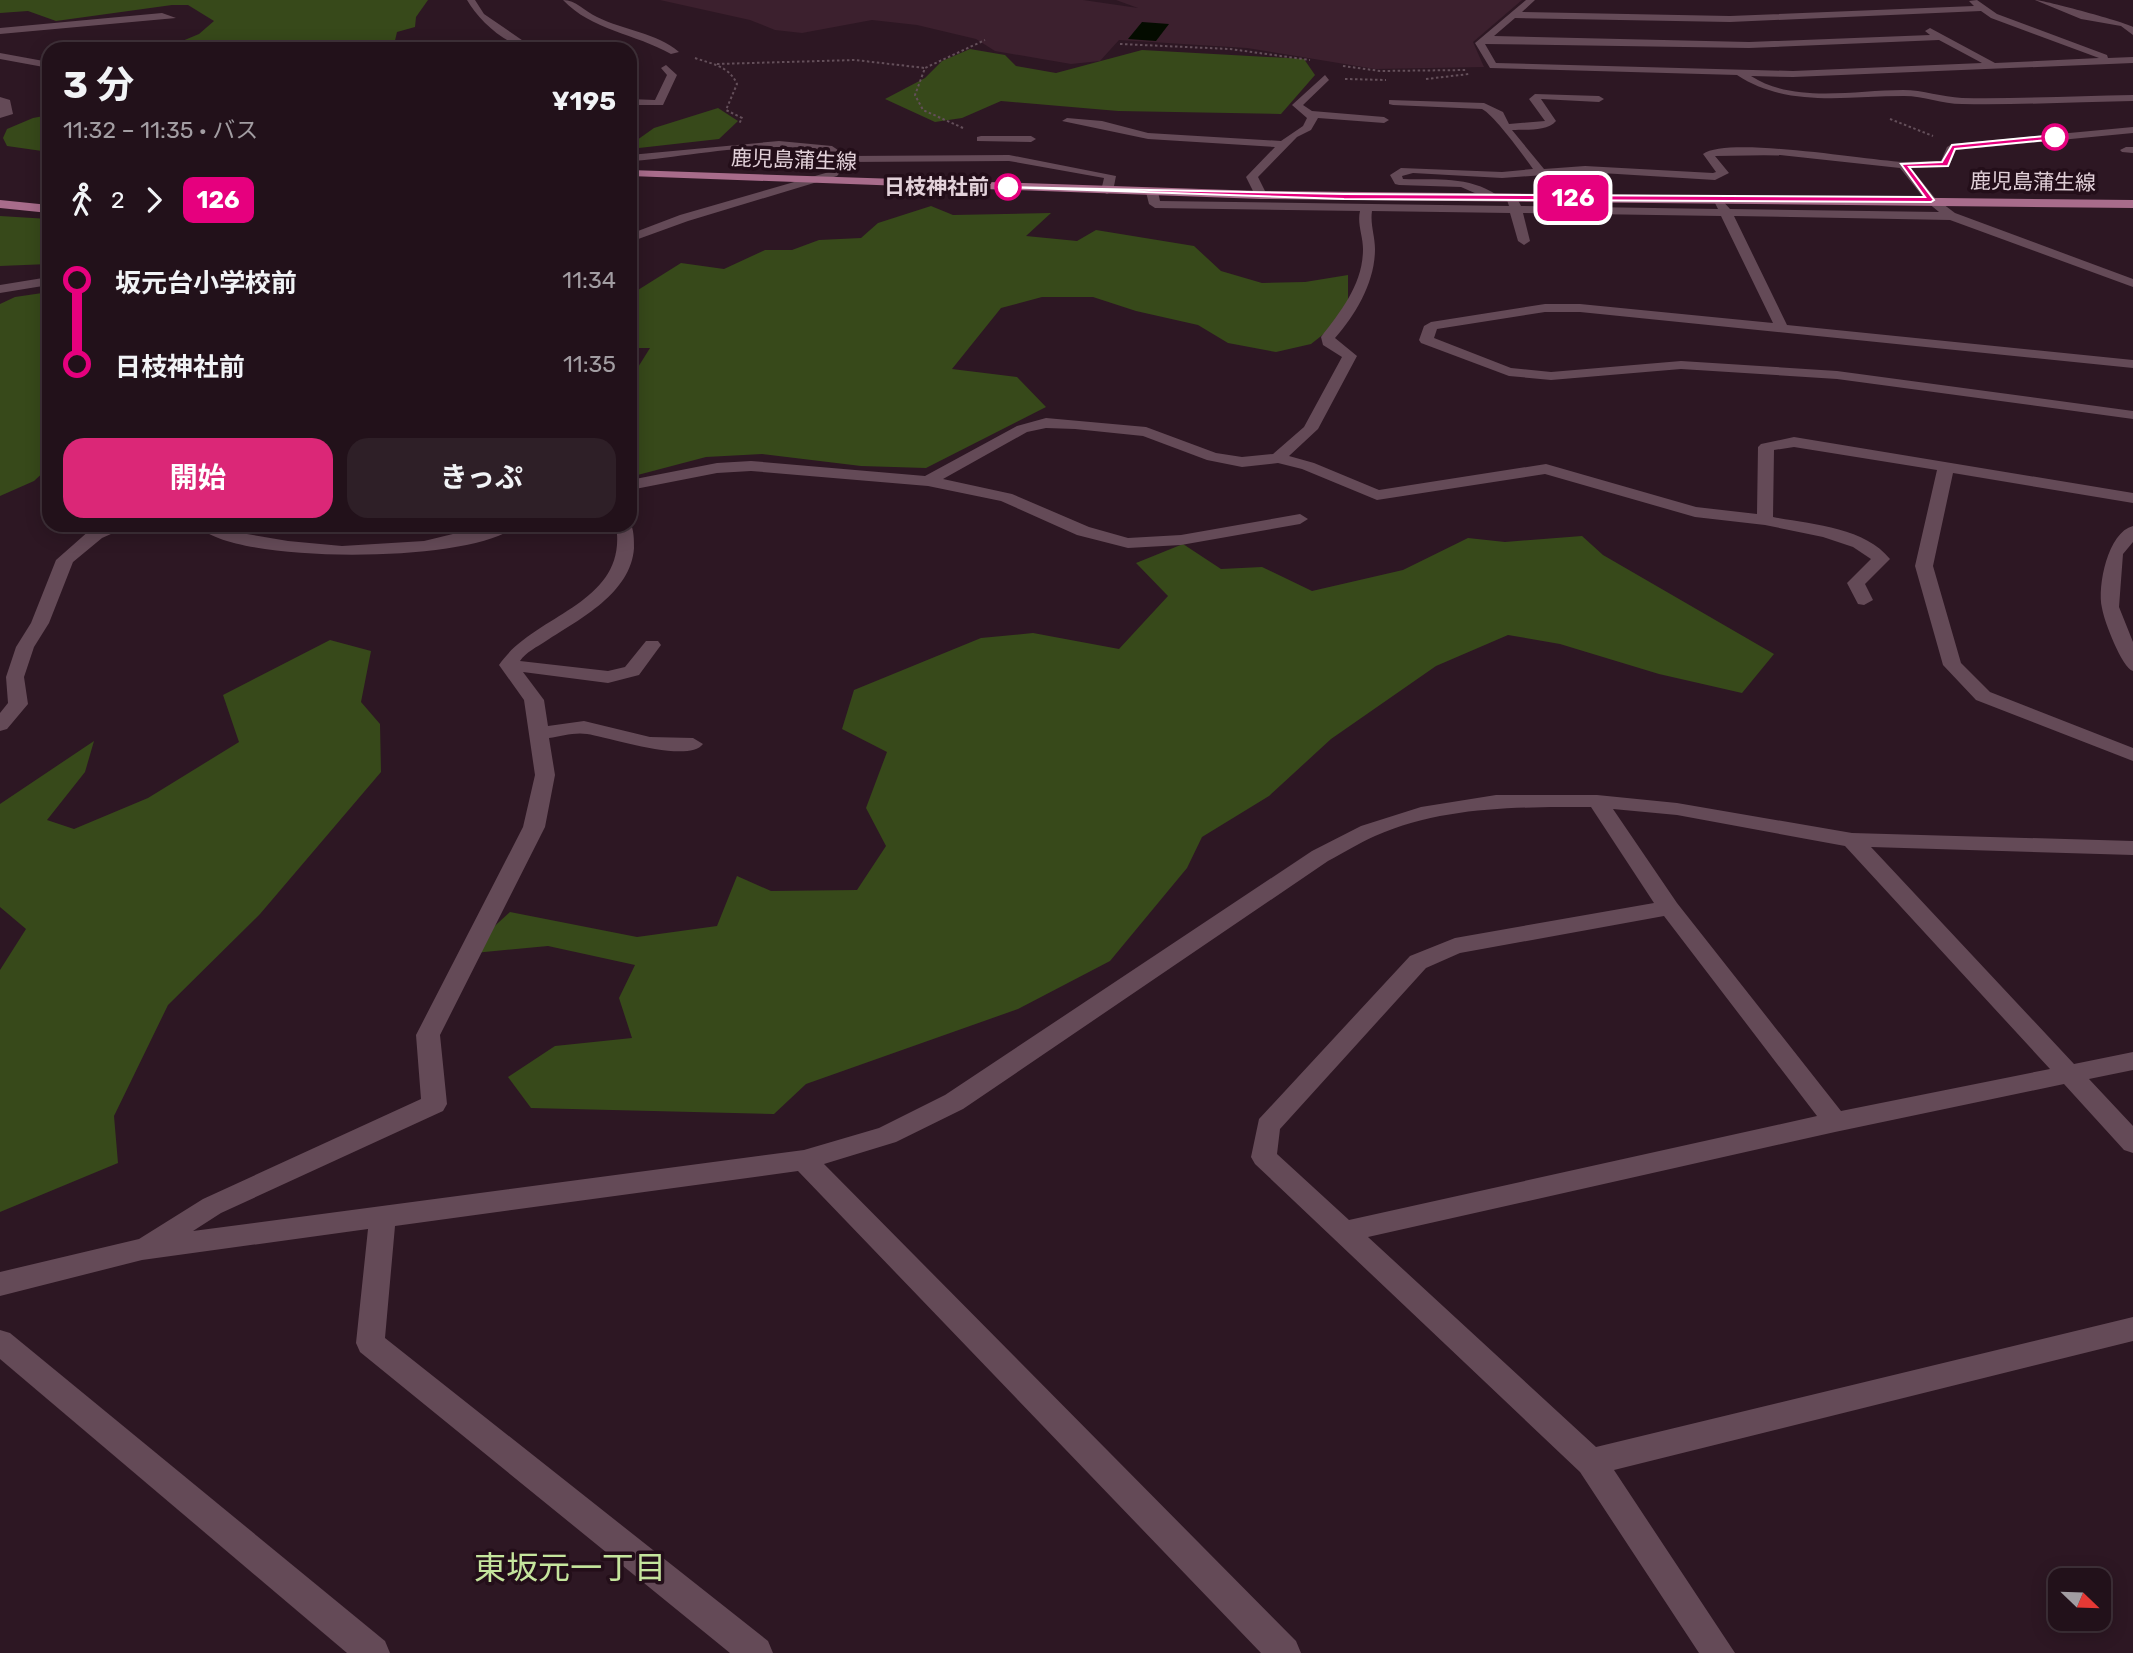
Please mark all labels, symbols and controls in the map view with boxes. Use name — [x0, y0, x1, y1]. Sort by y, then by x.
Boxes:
text: 3 分 — [63, 62, 134, 108]
text: ¥195 — [552, 86, 616, 117]
text: 11:32 – 11:35 · バス — [63, 116, 258, 144]
unlabelled marker — [2042, 124, 2068, 150]
street label: 鹿児島蒲生線 — [731, 145, 857, 174]
street label: 鹿児島蒲生線 — [1970, 168, 2096, 195]
place label: 日枝神社前 — [884, 174, 989, 199]
marker: 日枝神社前 — [995, 174, 1021, 200]
line badge: 126 — [1533, 175, 1613, 221]
icon: walk — [63, 181, 101, 219]
icon: forward — [135, 181, 173, 219]
text: 126 — [1551, 184, 1595, 212]
text: 2 — [111, 186, 125, 214]
text: 126 — [197, 186, 240, 214]
text: 11:34 — [562, 266, 616, 294]
text: 坂元台小学校前 — [115, 268, 297, 299]
text: 11:35 — [563, 350, 616, 378]
text: 日枝神社前 — [115, 352, 245, 383]
button: 開始 — [63, 438, 333, 518]
button: きっぷ — [347, 438, 616, 518]
district label: 東坂元一丁目 — [474, 1549, 666, 1587]
north arrow — [2048, 1568, 2110, 1631]
map controls — [2048, 1568, 2111, 1631]

